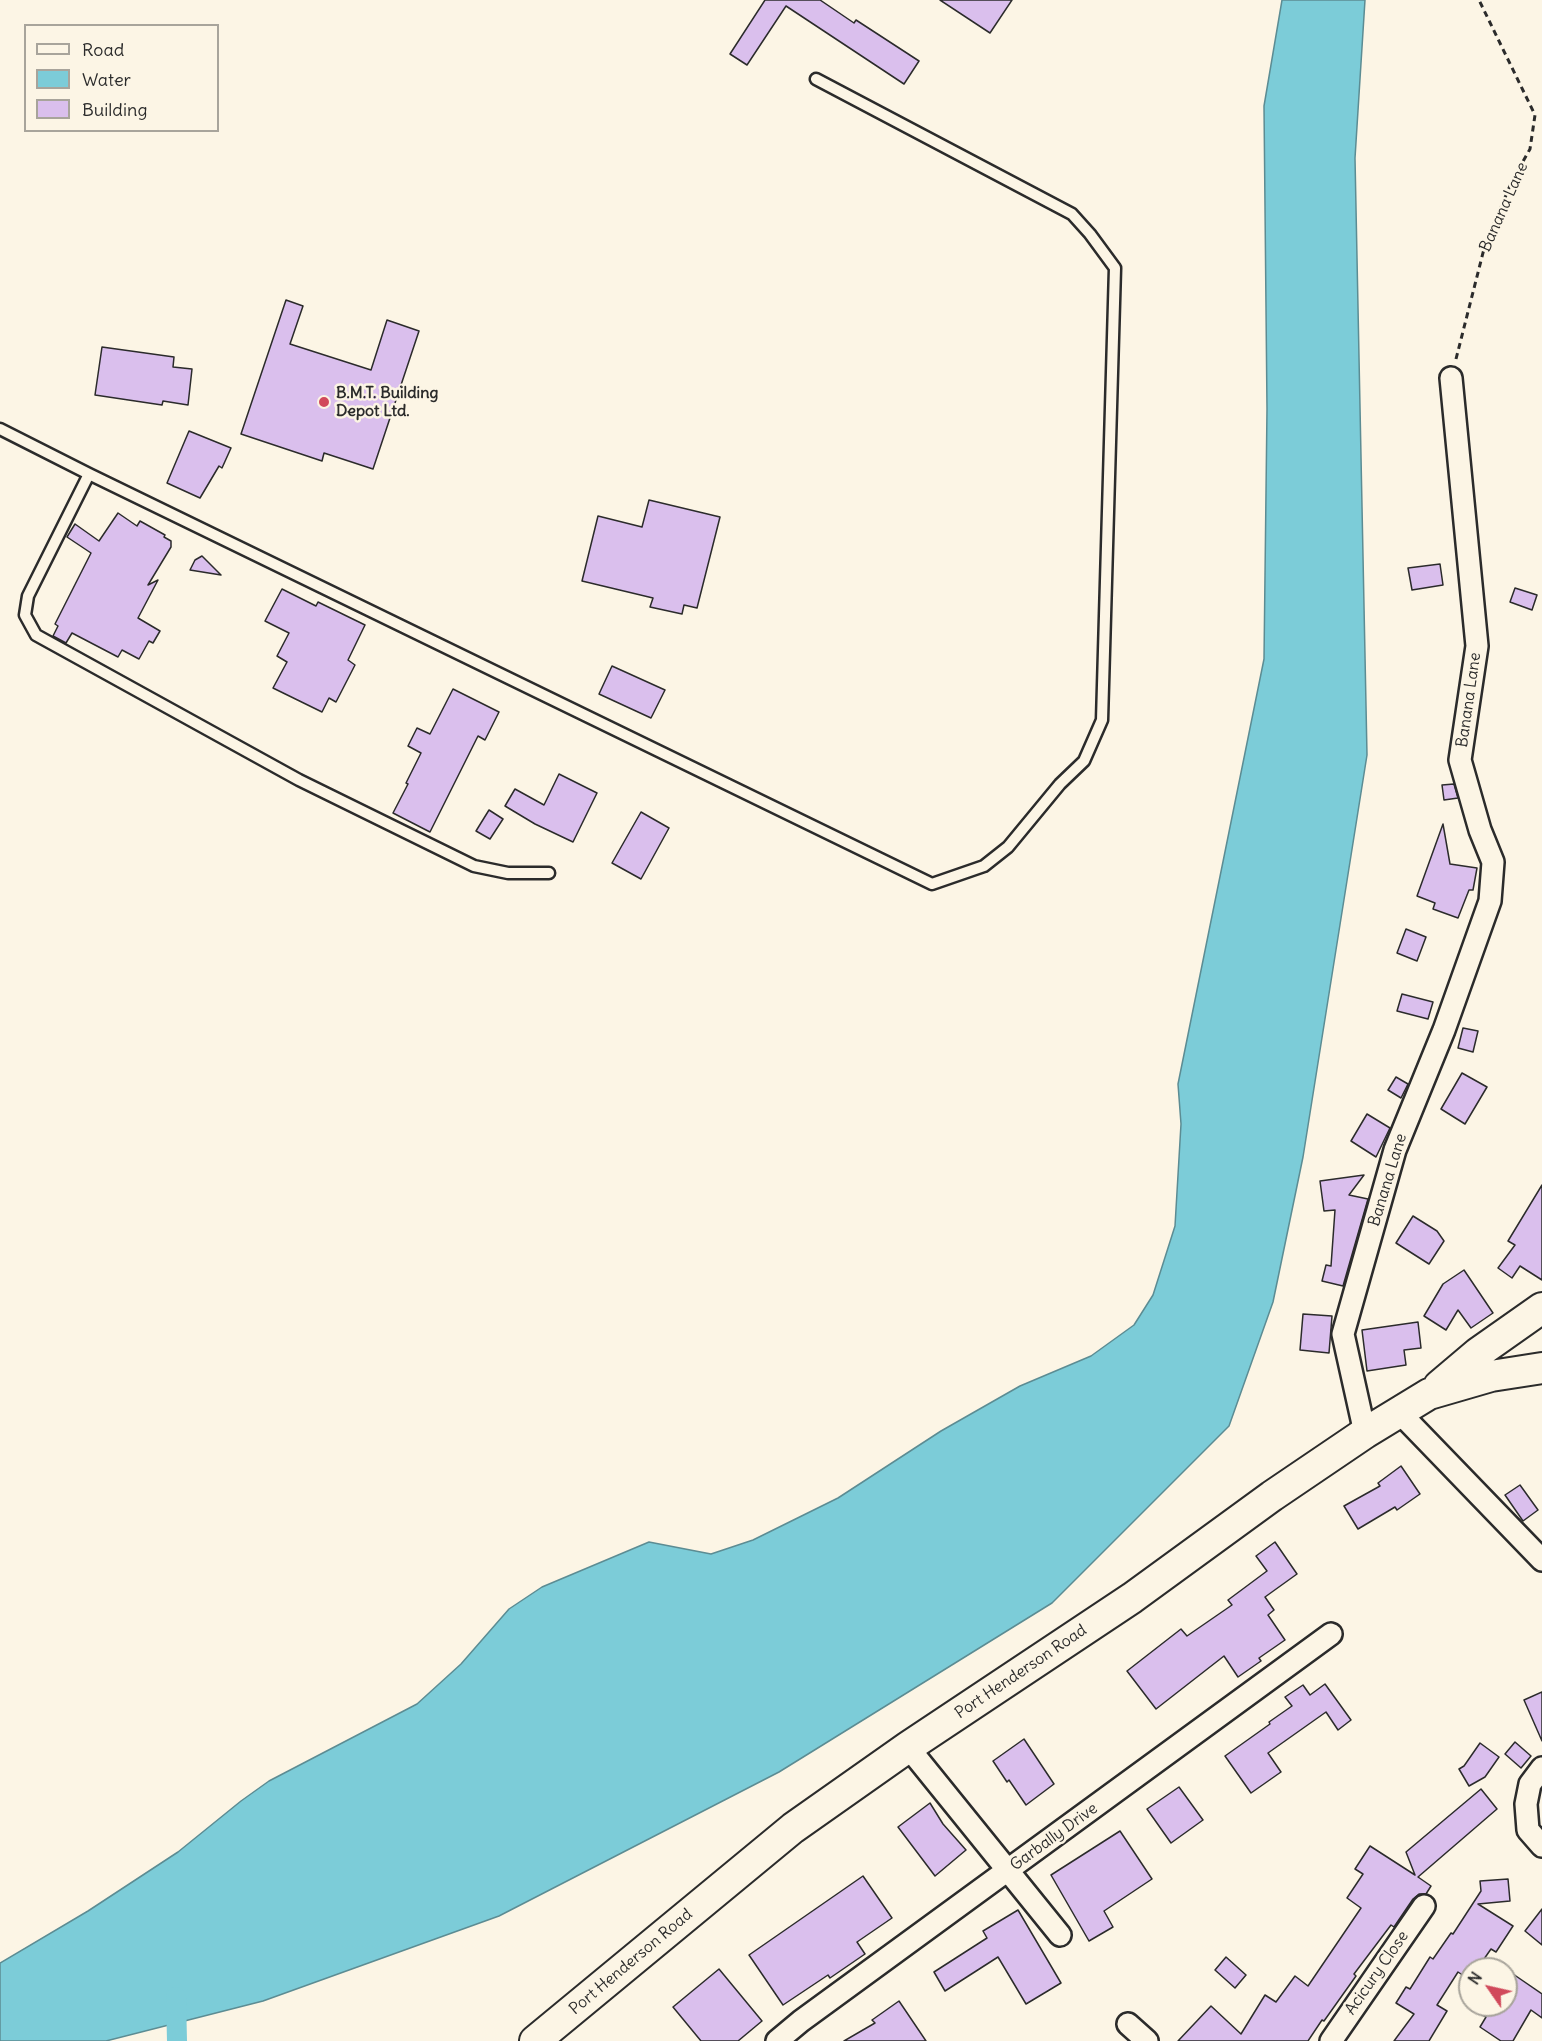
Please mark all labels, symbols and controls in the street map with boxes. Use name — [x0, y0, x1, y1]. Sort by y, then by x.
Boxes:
legend — [24, 24, 219, 132]
text: Road — [82, 38, 124, 61]
text: Water — [82, 68, 131, 91]
text: Building — [82, 98, 147, 121]
street label: Banana Lane — [1476, 159, 1532, 255]
place label: B.M.T. Building Depot Ltd. — [336, 383, 438, 421]
marker: B.M.T. Building Depot Ltd. — [317, 395, 331, 409]
street label: Banana Lane — [1453, 651, 1485, 749]
street label: Banana Lane — [1365, 1131, 1411, 1229]
street label: Port Henderson Road — [952, 1621, 1090, 1723]
street label: Garbally Drive — [1007, 1799, 1101, 1875]
street label: Port Henderson Road — [566, 1905, 696, 2019]
street label: Acicury Close — [1341, 1927, 1413, 2019]
north arrow — [1458, 1957, 1518, 2017]
text: N — [1463, 1968, 1486, 1988]

